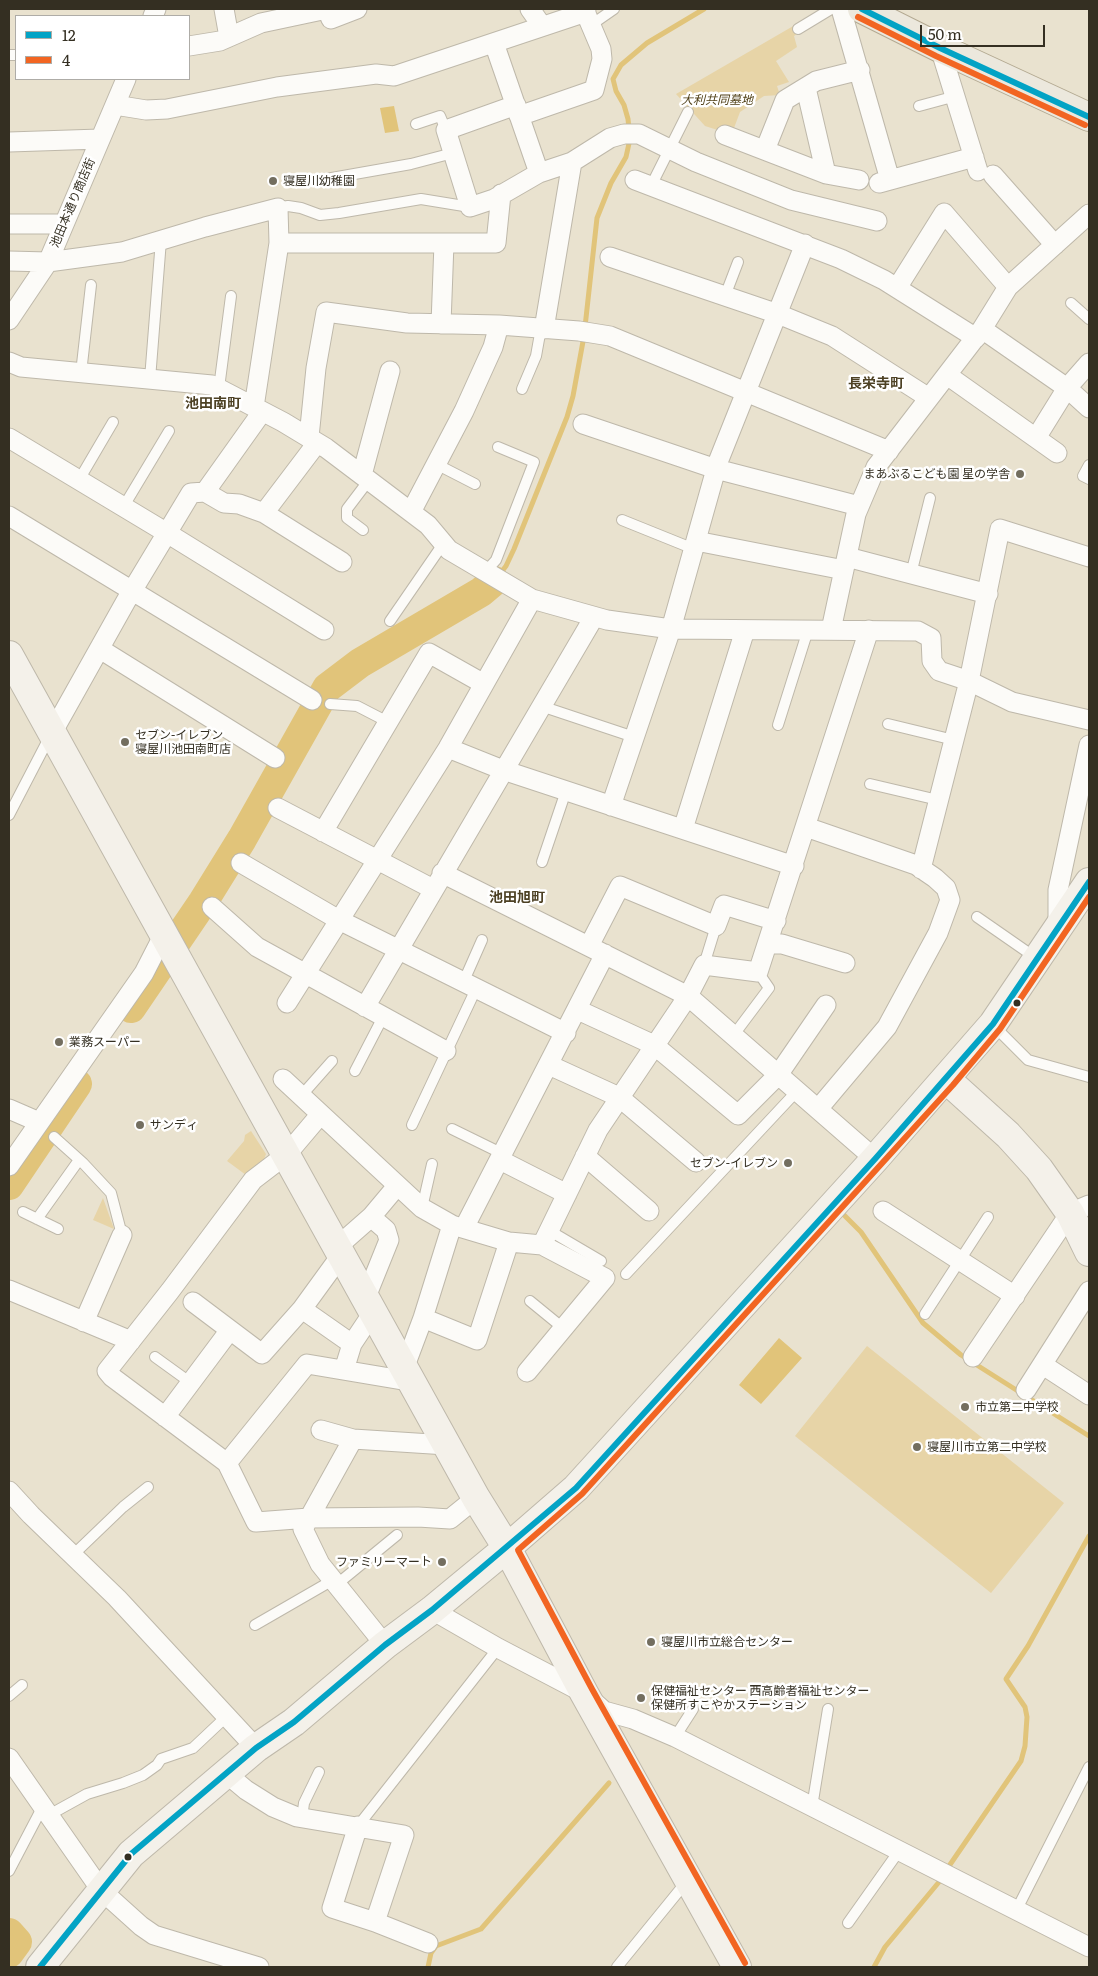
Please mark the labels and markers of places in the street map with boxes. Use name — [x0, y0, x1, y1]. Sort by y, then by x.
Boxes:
place label: 寝屋川幼稚園 — [283, 174, 355, 188]
marker: 寝屋川幼稚園 — [267, 175, 279, 187]
place label: まあぶるこども園 星の学舎 — [864, 467, 1010, 481]
marker: まあぶるこども園 星の学舎 — [1014, 468, 1026, 480]
place label: セブン-イレブン 寝屋川池田南町店 — [135, 728, 231, 756]
marker: セブン-イレブン 寝屋川池田南町店 — [119, 736, 131, 748]
unlabelled marker — [1012, 998, 1022, 1008]
place label: 業務スーパー — [69, 1035, 141, 1049]
marker: 業務スーパー — [53, 1036, 65, 1048]
place label: サンディ — [150, 1118, 198, 1132]
marker: サンディ — [134, 1119, 146, 1131]
place label: セブン-イレブン — [690, 1156, 778, 1170]
marker: セブン-イレブン — [782, 1157, 794, 1169]
place label: 市立第二中学校 — [975, 1400, 1059, 1414]
marker: 市立第二中学校 — [959, 1401, 971, 1413]
place label: 寝屋川市立第二中学校 — [927, 1440, 1047, 1454]
marker: 寝屋川市立第二中学校 — [911, 1441, 923, 1453]
place label: ファミリーマート — [336, 1555, 432, 1569]
marker: ファミリーマート — [436, 1556, 448, 1568]
place label: 寝屋川市立総合センター — [661, 1635, 793, 1649]
marker: 寝屋川市立総合センター — [645, 1636, 657, 1648]
place label: 保健福祉センター 西高齢者福祉センター 保健所すこやかステーション — [651, 1684, 869, 1712]
marker: 保健福祉センター 西高齢者福祉センター 保健所すこやかステーション — [635, 1692, 647, 1704]
unlabelled marker — [123, 1852, 133, 1862]

